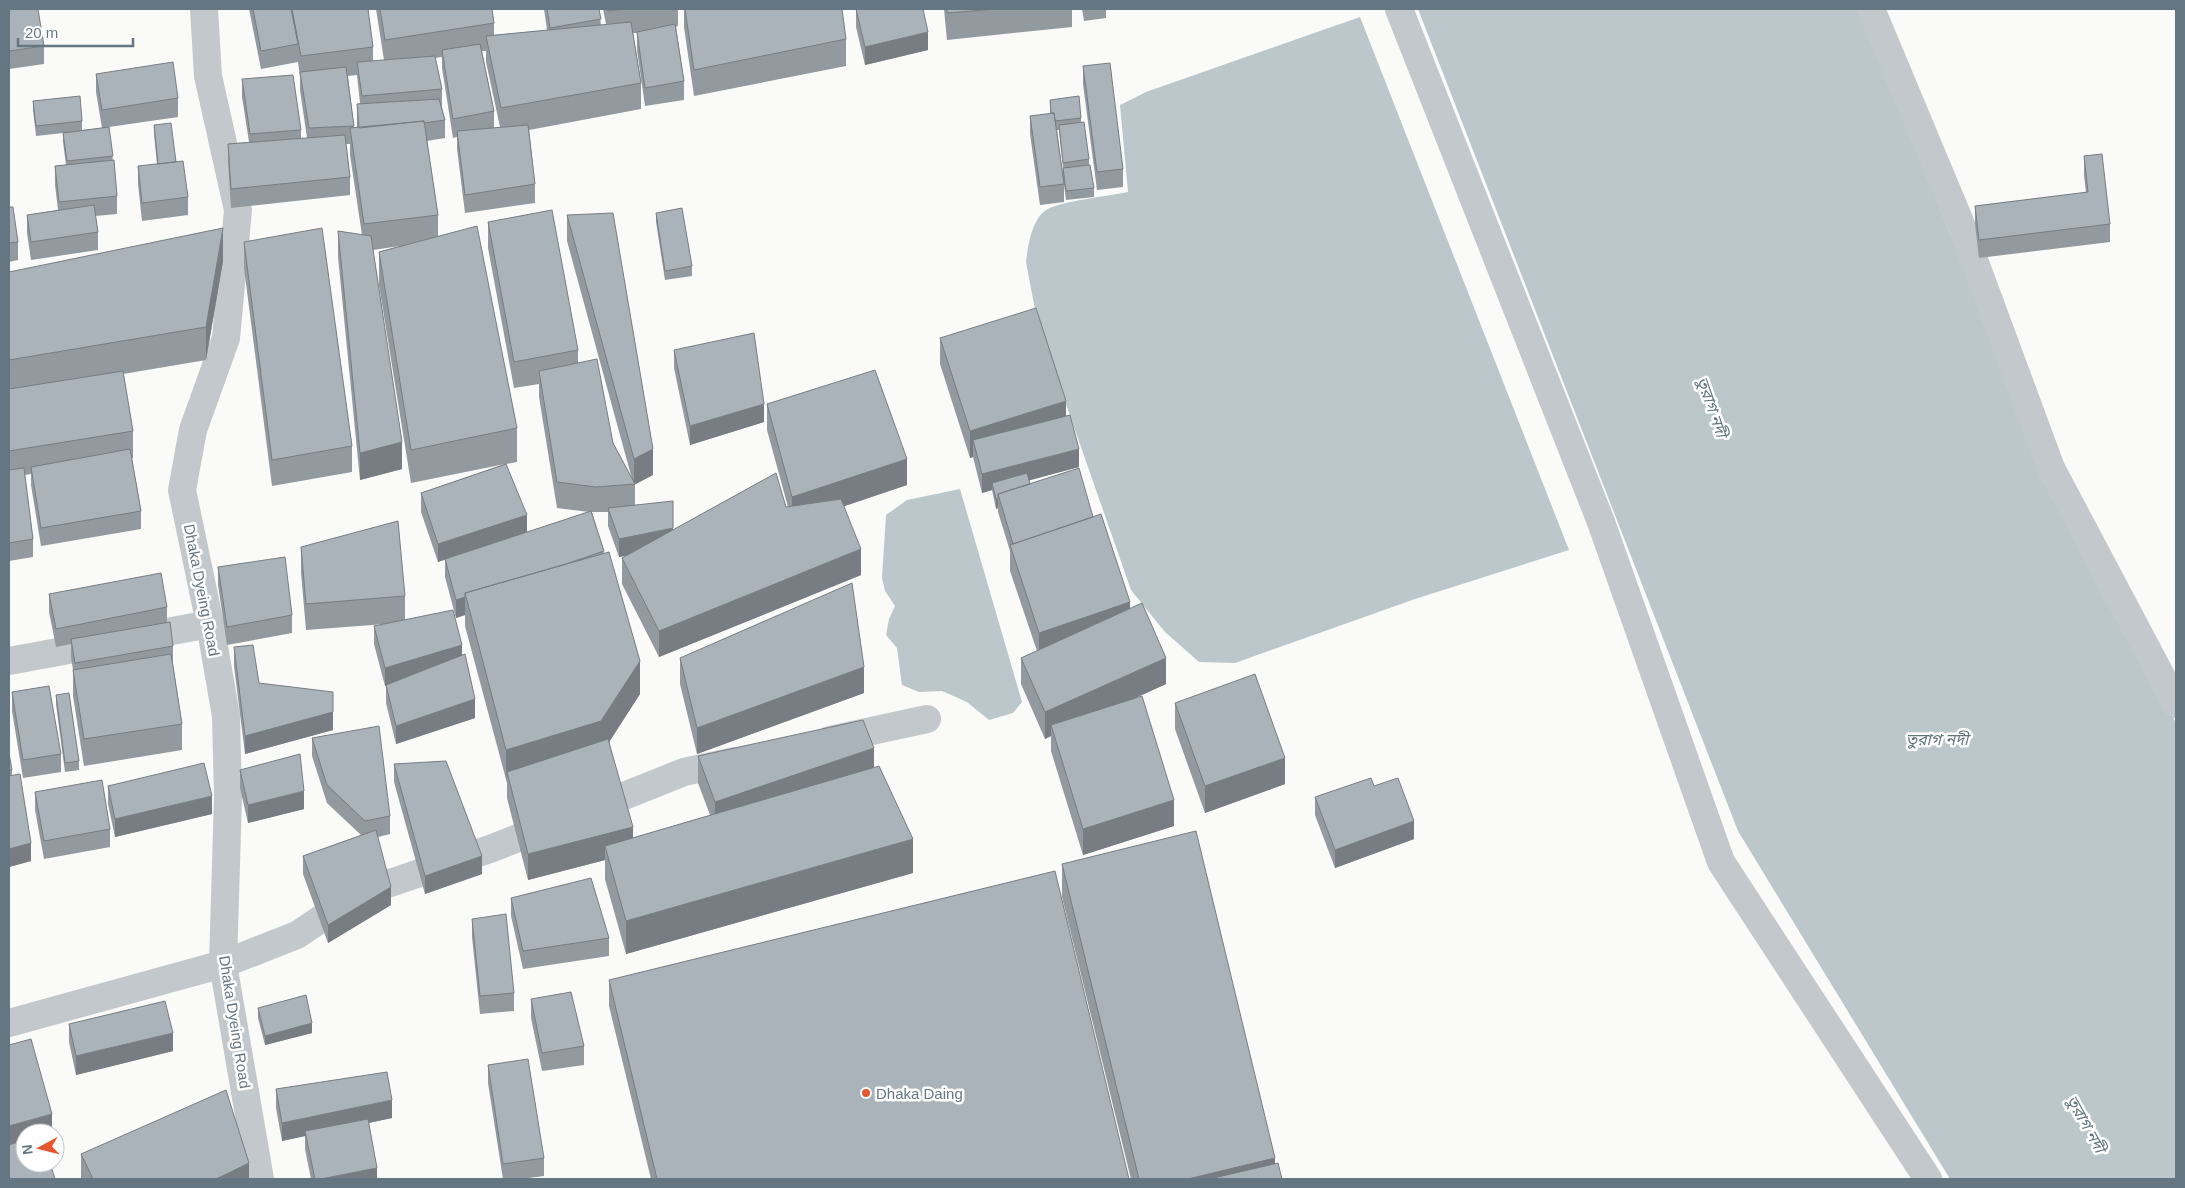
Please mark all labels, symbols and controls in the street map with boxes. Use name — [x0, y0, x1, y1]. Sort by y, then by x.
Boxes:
scale bar — [18, 15, 132, 47]
text: 20 m — [25, 24, 58, 41]
water label: তুরাগ নদী — [1693, 374, 1732, 442]
street label: Dhaka Dyeing Road — [181, 522, 223, 658]
water label: তুরাগ নদী — [1906, 730, 1971, 749]
street label: Dhaka Dyeing Road — [216, 954, 254, 1090]
place label: Dhaka Daing — [876, 1085, 963, 1102]
marker: Dhaka Daing — [860, 1087, 872, 1099]
water label: তুরাগ নদী — [2062, 1092, 2111, 1158]
north arrow — [15, 1123, 65, 1173]
text: N — [19, 1144, 36, 1156]

